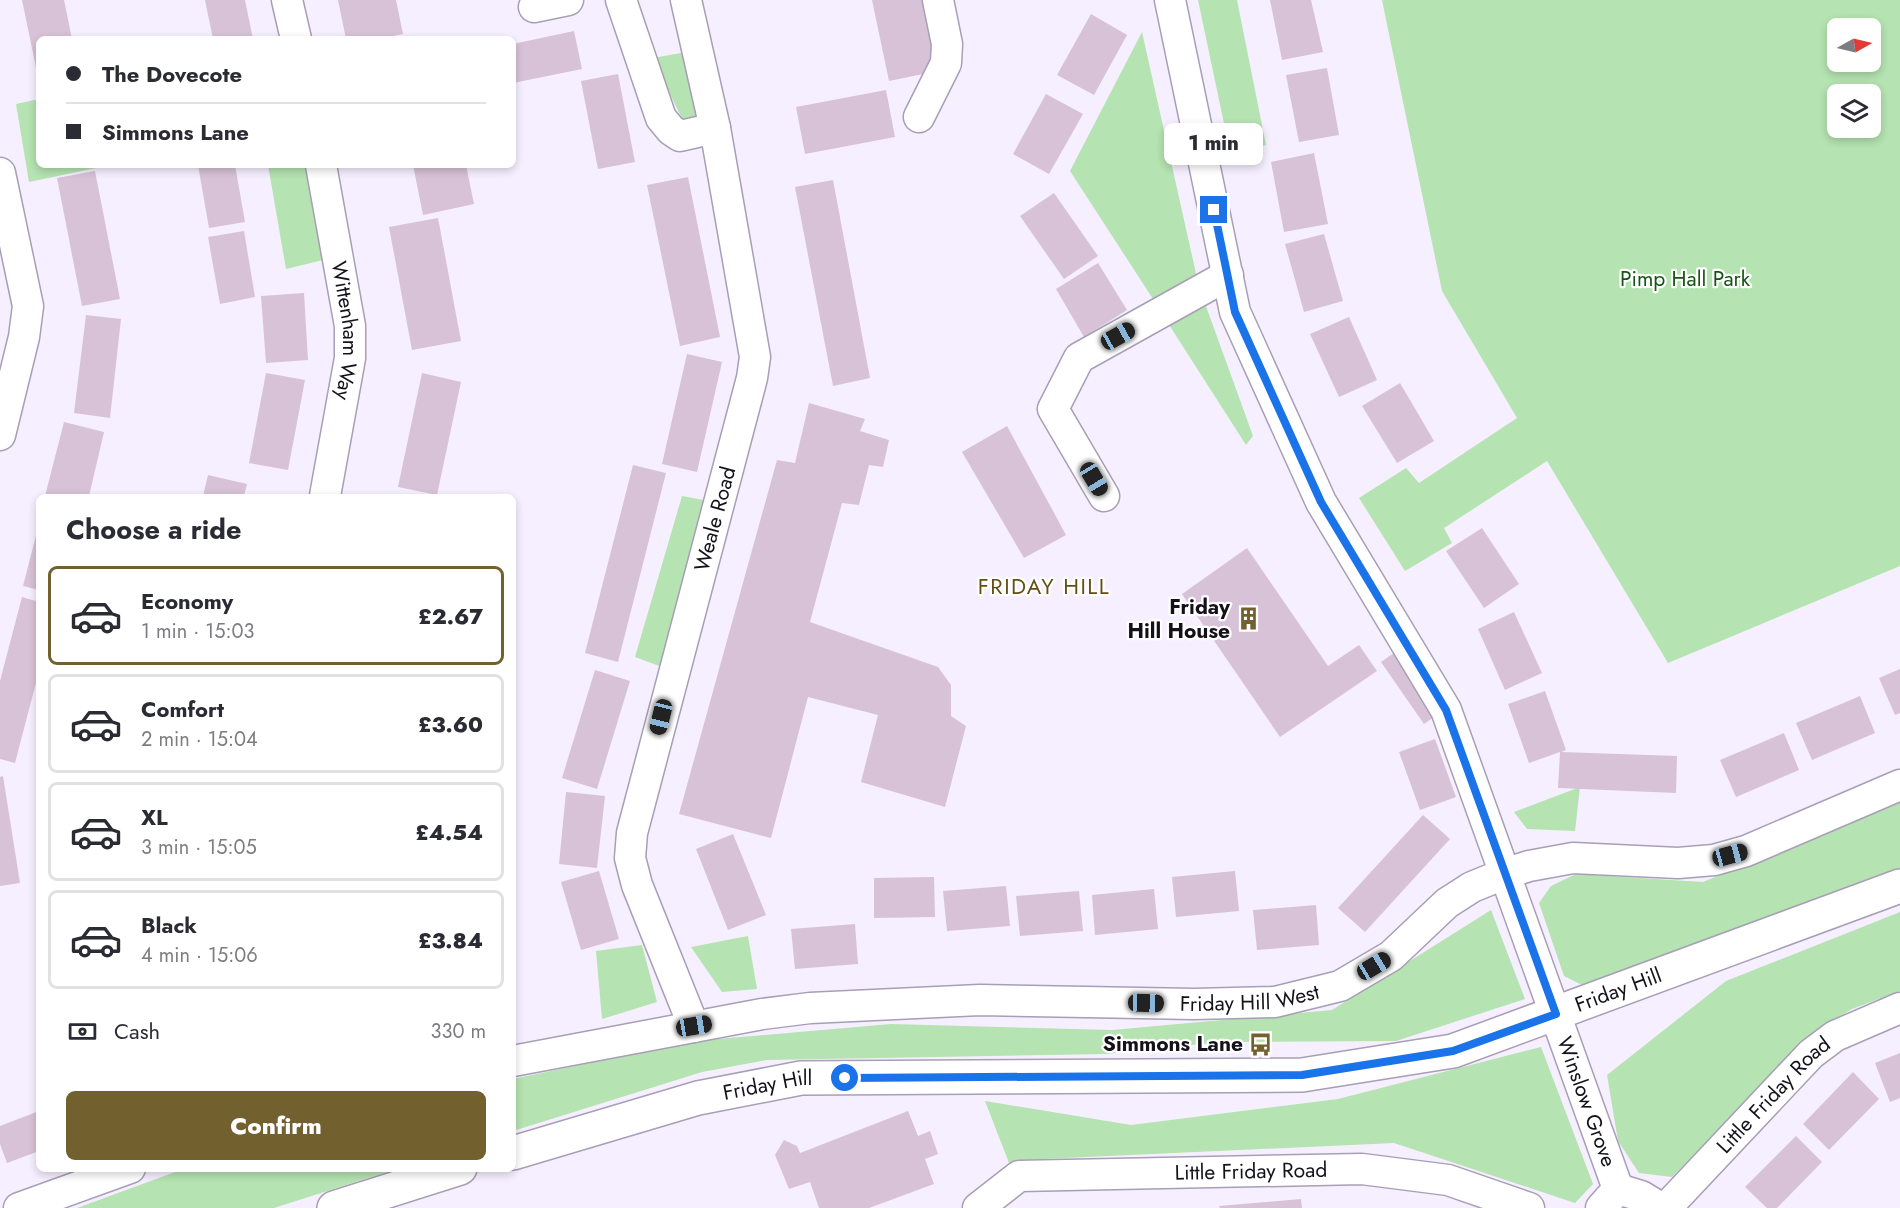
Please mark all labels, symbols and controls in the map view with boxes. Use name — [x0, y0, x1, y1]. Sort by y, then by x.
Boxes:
north arrow — [1827, 18, 1881, 72]
map controls — [1827, 18, 1881, 138]
text: The Dovecote — [102, 58, 242, 90]
button: layers — [1827, 84, 1881, 138]
text: Simmons Lane — [102, 116, 249, 148]
callout: 1 min — [1164, 123, 1264, 165]
text: 1 min — [1188, 129, 1239, 158]
route end — [1200, 196, 1227, 223]
street label: Wittenham Way — [324, 259, 365, 403]
park label: Pimp Hall Park — [1620, 264, 1751, 294]
car — [1098, 319, 1138, 353]
car — [1077, 459, 1111, 499]
street label: Weale Road — [687, 463, 743, 575]
text: Choose a ride — [66, 510, 241, 549]
district label: FRIDAY HILL — [978, 570, 1110, 602]
text: Economy — [141, 585, 233, 617]
icon: car — [69, 589, 123, 643]
place label: Friday Hill House — [1127, 592, 1231, 646]
text: £2.67 — [418, 600, 483, 632]
building icon: Friday Hill House — [1235, 606, 1261, 632]
text: 1 min · 15:03 — [141, 617, 255, 646]
text: Comfort — [141, 693, 224, 725]
icon: car — [69, 697, 123, 751]
car — [648, 697, 674, 737]
text: £3.60 — [418, 708, 483, 740]
text: 2 min · 15:04 — [141, 725, 258, 754]
text: XL — [141, 801, 168, 833]
icon: car — [69, 805, 123, 859]
text: £4.54 — [415, 816, 483, 848]
text: 3 min · 15:05 — [141, 833, 257, 862]
car — [1710, 842, 1750, 868]
text: Black — [141, 909, 197, 941]
icon: car — [69, 913, 123, 967]
text: £3.84 — [418, 924, 483, 956]
text: 4 min · 15:06 — [141, 941, 258, 970]
car — [1354, 949, 1394, 983]
street label: Friday Hill — [1571, 960, 1666, 1020]
street label: Friday Hill West — [1180, 977, 1322, 1019]
car — [1128, 994, 1164, 1012]
car — [675, 1014, 713, 1038]
icon: cash — [66, 1015, 99, 1048]
text: Cash — [114, 1015, 160, 1047]
text: 330 m — [431, 1017, 486, 1046]
place label: Simmons Lane — [1103, 1029, 1243, 1059]
street label: Little Friday Road — [1710, 1030, 1837, 1160]
bus stop icon: Simmons Lane — [1248, 1031, 1274, 1057]
street label: Winslow Grove — [1549, 1032, 1624, 1171]
street label: Friday Hill — [720, 1063, 812, 1108]
route start — [831, 1064, 858, 1091]
button: Confirm — [66, 1091, 486, 1160]
street label: Little Friday Road — [1174, 1155, 1328, 1188]

